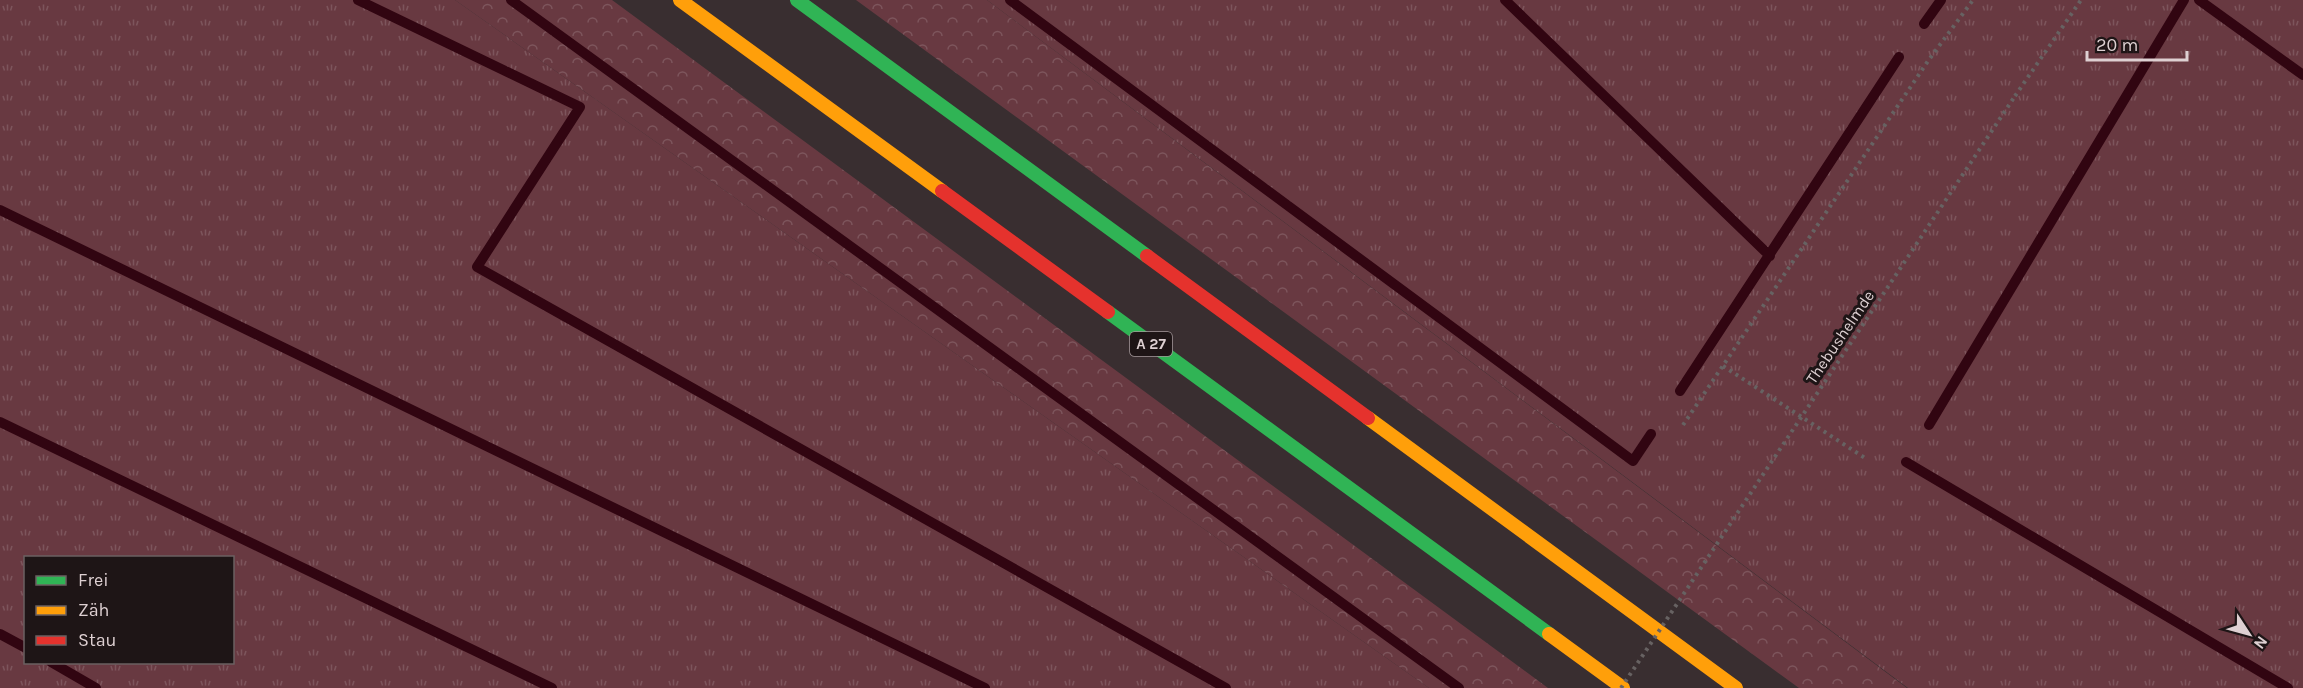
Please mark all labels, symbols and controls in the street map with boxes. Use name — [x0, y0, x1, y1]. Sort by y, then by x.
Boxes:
scale bar — [2087, 24, 2188, 62]
text: 20 m — [2096, 34, 2138, 56]
street label: Thebushelmde — [1802, 287, 1878, 387]
road number: A 27 — [1130, 332, 1172, 356]
legend — [24, 556, 234, 664]
text: Frei — [78, 569, 109, 591]
text: Zäh — [78, 599, 109, 621]
north arrow — [2219, 604, 2279, 664]
text: Stau — [78, 629, 116, 651]
text: N — [2250, 632, 2272, 653]

